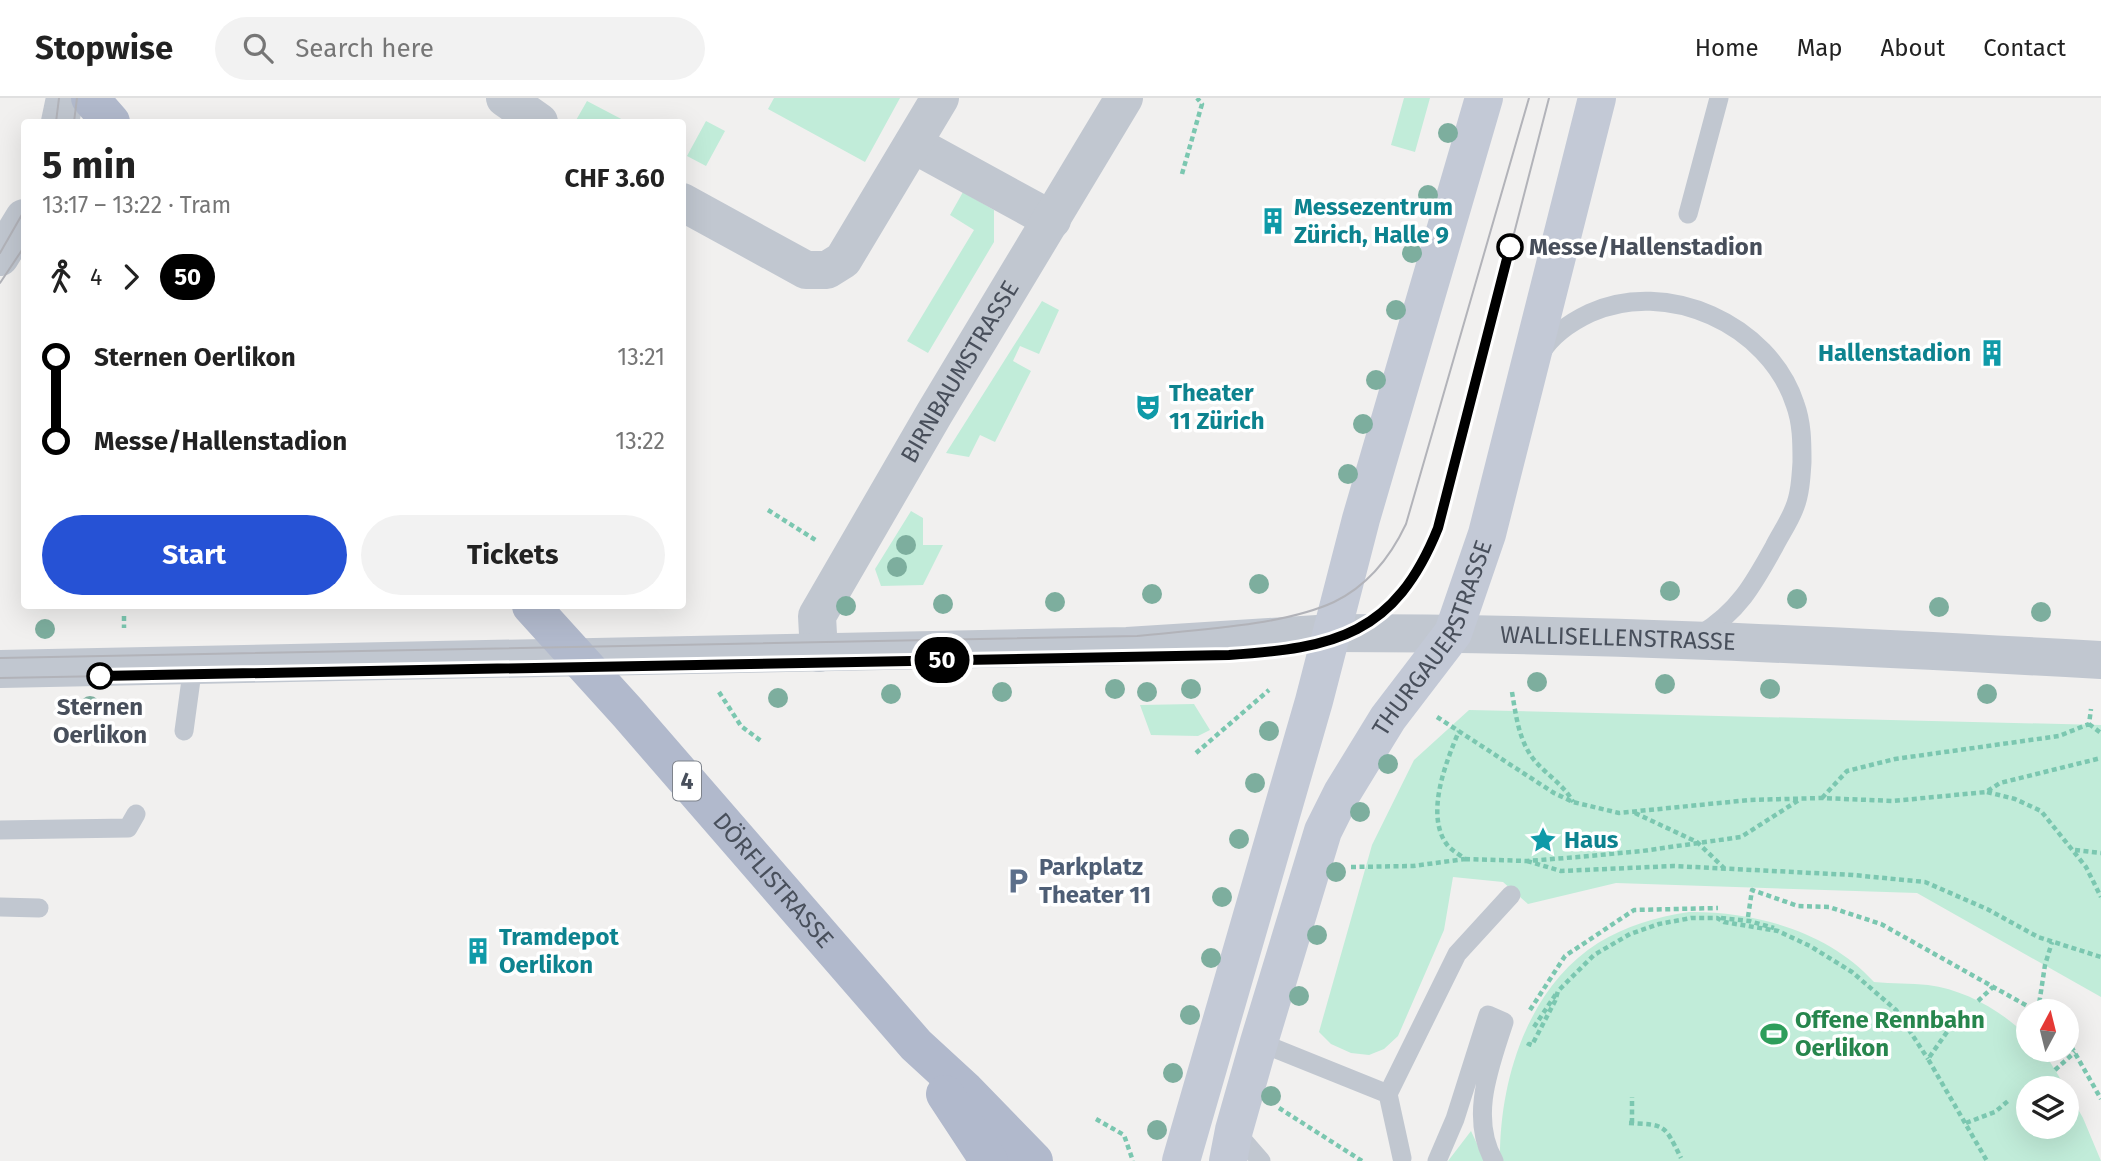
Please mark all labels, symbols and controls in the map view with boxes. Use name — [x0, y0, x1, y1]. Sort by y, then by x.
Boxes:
search box — [215, 17, 705, 80]
text: Stopwise — [35, 28, 173, 68]
icon: search — [239, 29, 277, 67]
text: Search here — [295, 33, 434, 64]
text: Home — [1695, 34, 1759, 62]
text: Map — [1797, 34, 1843, 62]
text: About — [1881, 34, 1945, 62]
text: Contact — [1983, 34, 2066, 62]
text: 5 min — [42, 142, 136, 188]
text: CHF 3.60 — [565, 163, 665, 194]
text: 13:17 – 13:22 · Tram — [42, 191, 231, 219]
place label: Messezentrum Zürich, Halle 9 — [1294, 193, 1453, 249]
building icon: Messezentrum Zürich, Halle 9 — [1258, 206, 1288, 236]
place label: Messe/Hallenstadion — [1529, 233, 1763, 261]
marker: Messe/Hallenstadion — [1497, 234, 1523, 260]
icon: walk — [42, 258, 80, 296]
icon: forward — [112, 258, 150, 296]
text: 4 — [90, 263, 102, 291]
text: 50 — [174, 263, 201, 291]
street label: BIRNBAUMSTRASSE — [895, 276, 1025, 468]
building icon: Hallenstadion — [1977, 338, 2007, 368]
place label: Hallenstadion — [1818, 339, 1971, 367]
text: Sternen Oerlikon — [94, 342, 296, 373]
text: 13:21 — [617, 343, 665, 371]
place label: Theater 11 Zürich — [1169, 379, 1265, 435]
theatre icon: Theater 11 Zürich — [1133, 392, 1163, 422]
text: Messe/Hallenstadion — [94, 426, 347, 457]
text: 13:22 — [615, 427, 665, 455]
button: Start — [42, 515, 347, 595]
button: Tickets — [361, 515, 665, 595]
street label: THURGAUERSTRASSE — [1366, 536, 1498, 741]
street label: WALLISELLENSTRASSE — [1500, 621, 1736, 656]
line badge: 50 — [911, 637, 974, 683]
text: 50 — [929, 646, 955, 674]
marker: Sternen Oerlikon — [87, 663, 113, 689]
place label: Sternen Oerlikon — [53, 693, 147, 749]
road number: 4 — [673, 762, 701, 800]
street label: DÖRFLISTRASSE — [707, 807, 839, 954]
place icon: Haus — [1528, 825, 1558, 855]
place label: Haus — [1564, 826, 1619, 854]
place label: Parkplatz Theater 11 — [1039, 853, 1151, 909]
parking icon: Parkplatz Theater 11 — [1003, 866, 1033, 896]
place label: Tramdepot Oerlikon — [499, 923, 619, 979]
building icon: Tramdepot Oerlikon — [463, 936, 493, 966]
north arrow — [2016, 999, 2079, 1062]
map controls — [2016, 999, 2079, 1139]
place label: Offene Rennbahn Oerlikon — [1795, 1006, 1985, 1062]
sports icon: Offene Rennbahn Oerlikon — [1759, 1019, 1789, 1049]
button: layers — [2016, 1076, 2079, 1139]

